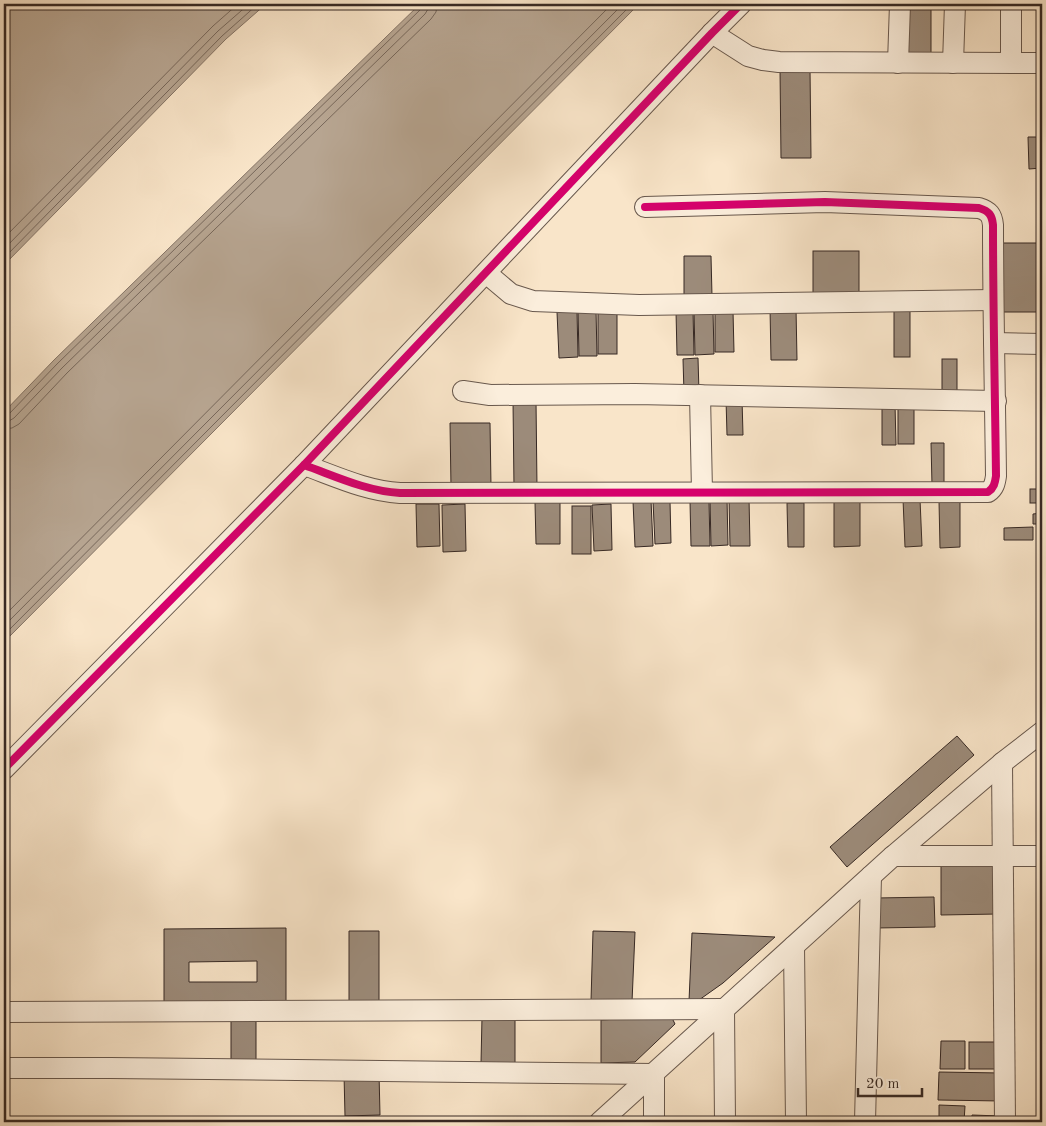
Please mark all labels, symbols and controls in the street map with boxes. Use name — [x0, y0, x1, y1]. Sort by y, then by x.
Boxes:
scale bar — [858, 1066, 922, 1098]
text: 20 m — [866, 1077, 900, 1092]

